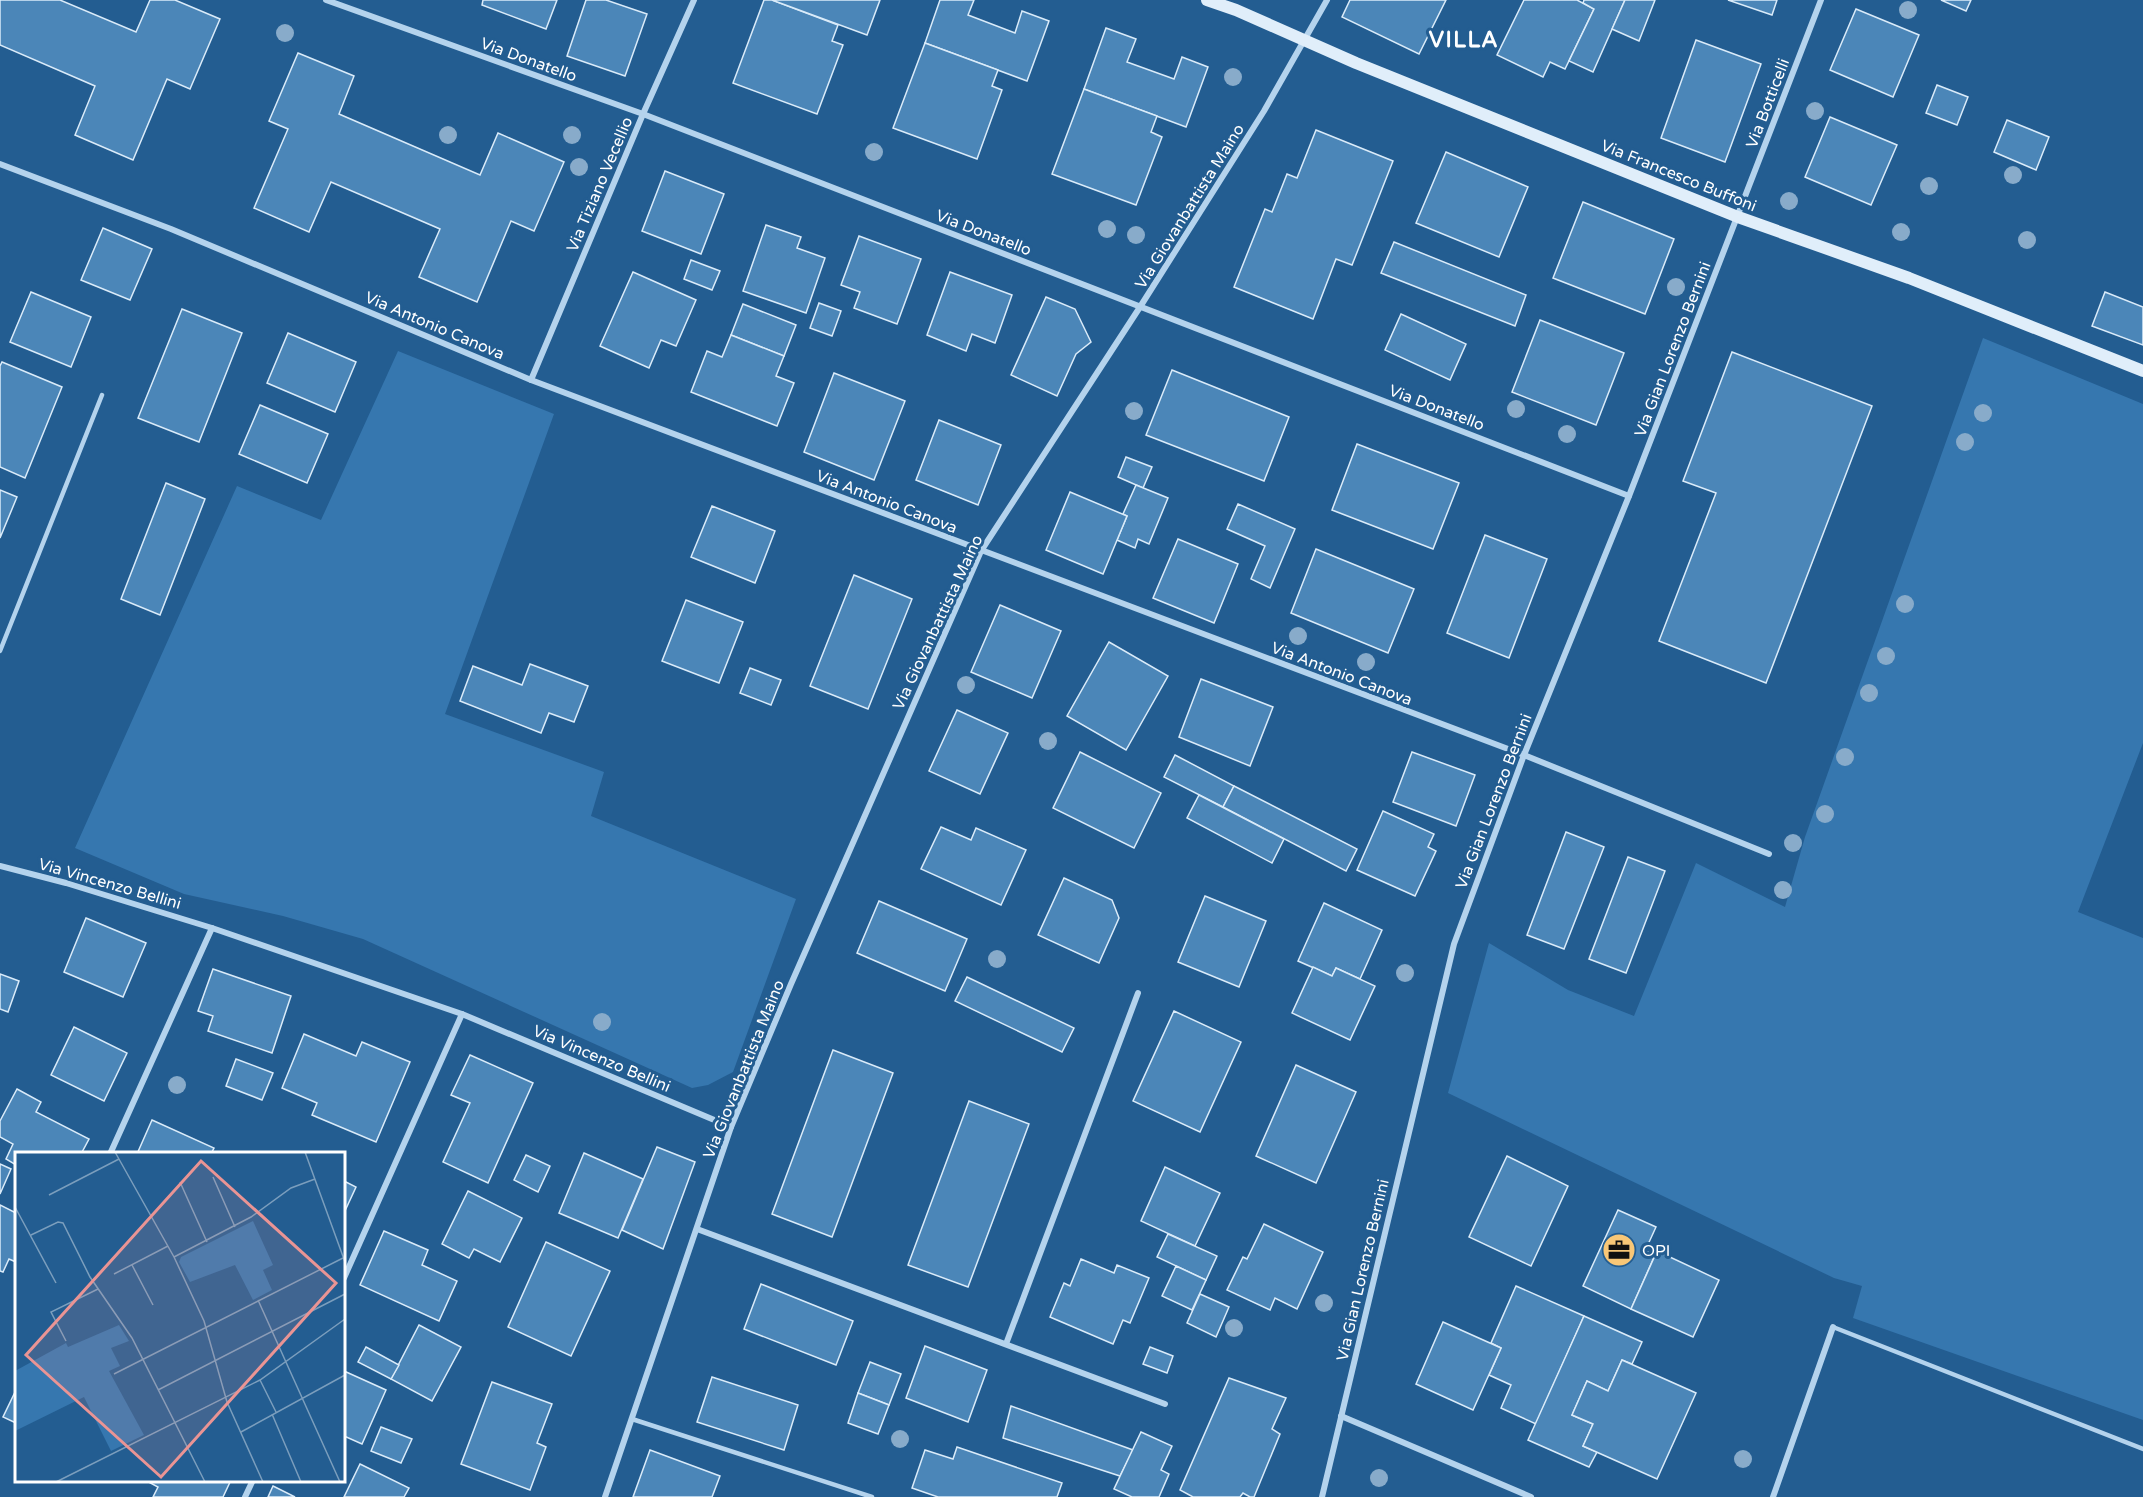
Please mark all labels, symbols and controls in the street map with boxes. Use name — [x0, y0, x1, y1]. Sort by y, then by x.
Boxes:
district label: VILLA — [1429, 27, 1499, 53]
street label: Via Donatello — [478, 33, 579, 87]
street label: Via Botticelli — [1742, 56, 1794, 151]
street label: Via Tiziano Vecellio — [562, 114, 637, 255]
street label: Via Giovanbattista Maino — [1131, 120, 1249, 293]
street label: Via Francesco Buffoni — [1598, 136, 1759, 216]
street label: Via Donatello — [933, 206, 1034, 260]
street label: Via Gian Lorenzo Bernini — [1630, 259, 1716, 440]
street label: Via Antonio Canova — [362, 287, 507, 364]
street label: Via Donatello — [1386, 381, 1487, 435]
street label: Via Antonio Canova — [813, 466, 960, 538]
street label: Via Giovanbattista Maino — [889, 532, 987, 713]
street label: Via Antonio Canova — [1268, 638, 1415, 710]
street label: Via Gian Lorenzo Bernini — [1451, 711, 1537, 892]
street label: Via Vincenzo Bellini — [36, 854, 183, 914]
street label: Via Giovanbattista Maino — [699, 977, 789, 1162]
street label: Via Vincenzo Bellini — [530, 1021, 673, 1097]
inset map — [15, 1152, 345, 1482]
street label: Via Gian Lorenzo Bernini — [1332, 1177, 1394, 1363]
office icon: OPI — [1601, 1232, 1637, 1268]
place label: OPI — [1642, 1241, 1670, 1261]

